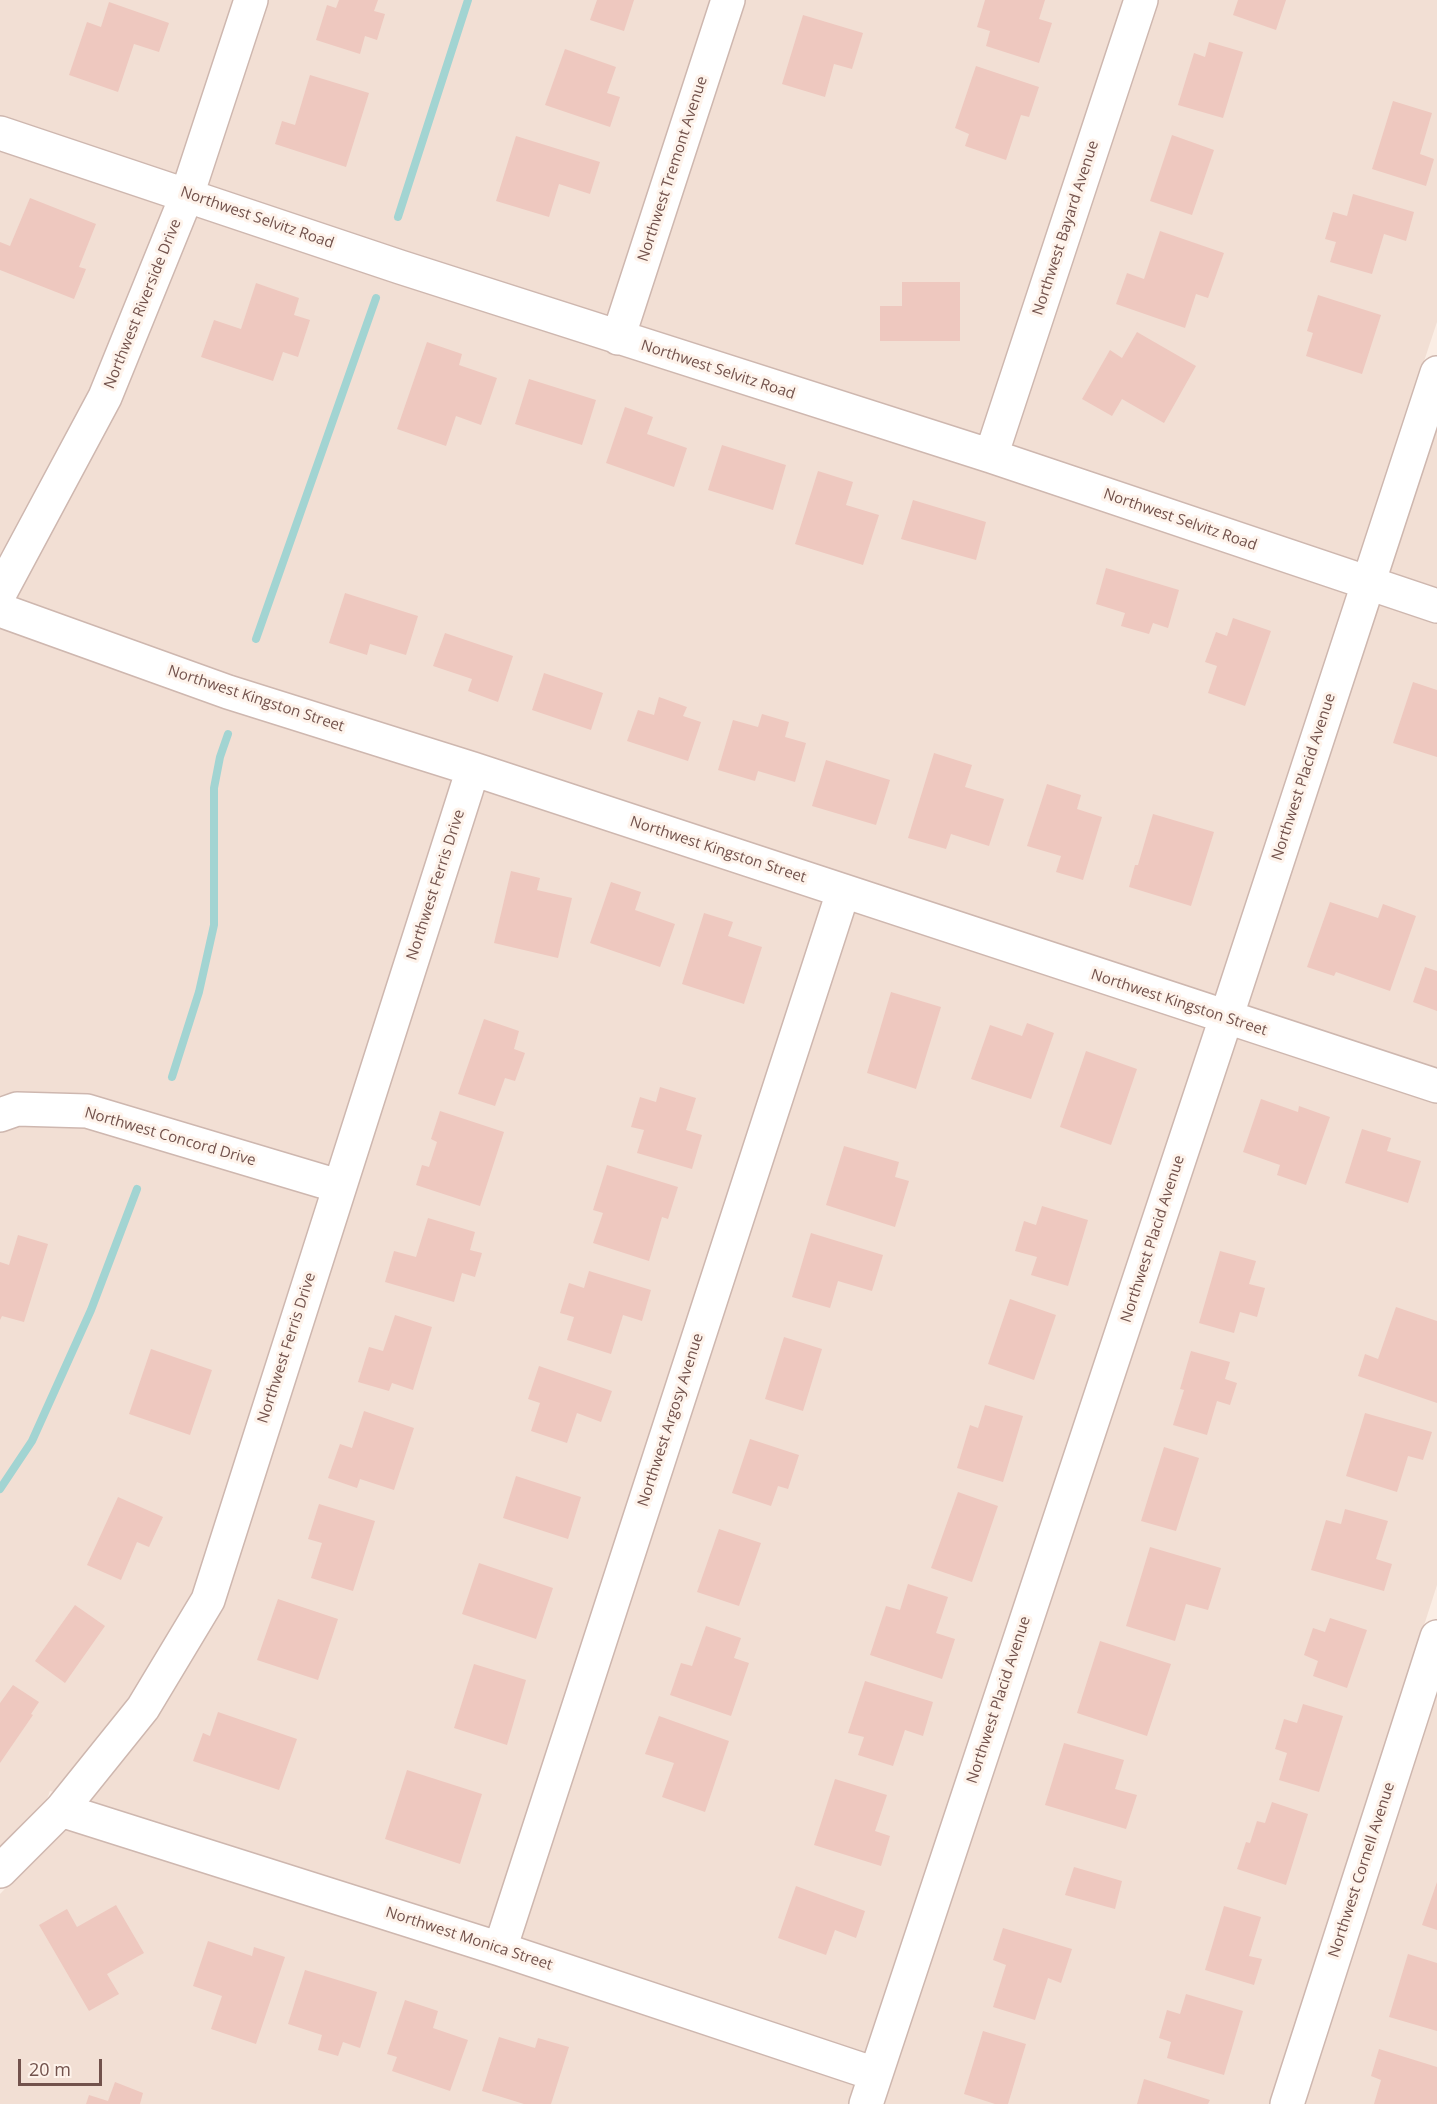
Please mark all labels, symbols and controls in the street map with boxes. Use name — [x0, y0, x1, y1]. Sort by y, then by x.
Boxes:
street label: Northwest Tremont Avenue — [634, 74, 712, 264]
street label: Northwest Bayard Avenue — [1029, 138, 1103, 318]
street label: Northwest Selvitz Road — [178, 183, 336, 253]
street label: Northwest Riverside Drive — [101, 216, 185, 392]
street label: Northwest Selvitz Road — [639, 337, 797, 403]
street label: Northwest Selvitz Road — [1101, 485, 1259, 555]
street label: Northwest Kingston Street — [166, 662, 346, 736]
street label: Northwest Placid Avenue — [1268, 691, 1340, 863]
street label: Northwest Ferris Drive — [403, 807, 469, 963]
street label: Northwest Kingston Street — [628, 813, 808, 887]
street label: Northwest Kingston Street — [1089, 966, 1269, 1040]
street label: Northwest Concord Drive — [82, 1104, 258, 1170]
street label: Northwest Placid Avenue — [1117, 1153, 1189, 1325]
street label: Northwest Ferris Drive — [254, 1270, 320, 1426]
street label: Northwest Argosy Avenue — [634, 1331, 708, 1509]
street label: Northwest Placid Avenue — [963, 1614, 1035, 1786]
street label: Northwest Cornell Avenue — [1325, 1780, 1399, 1960]
street label: Northwest Monica Street — [383, 1904, 555, 1974]
scale bar — [21, 2047, 105, 2085]
text: 20 m — [29, 2057, 71, 2081]

